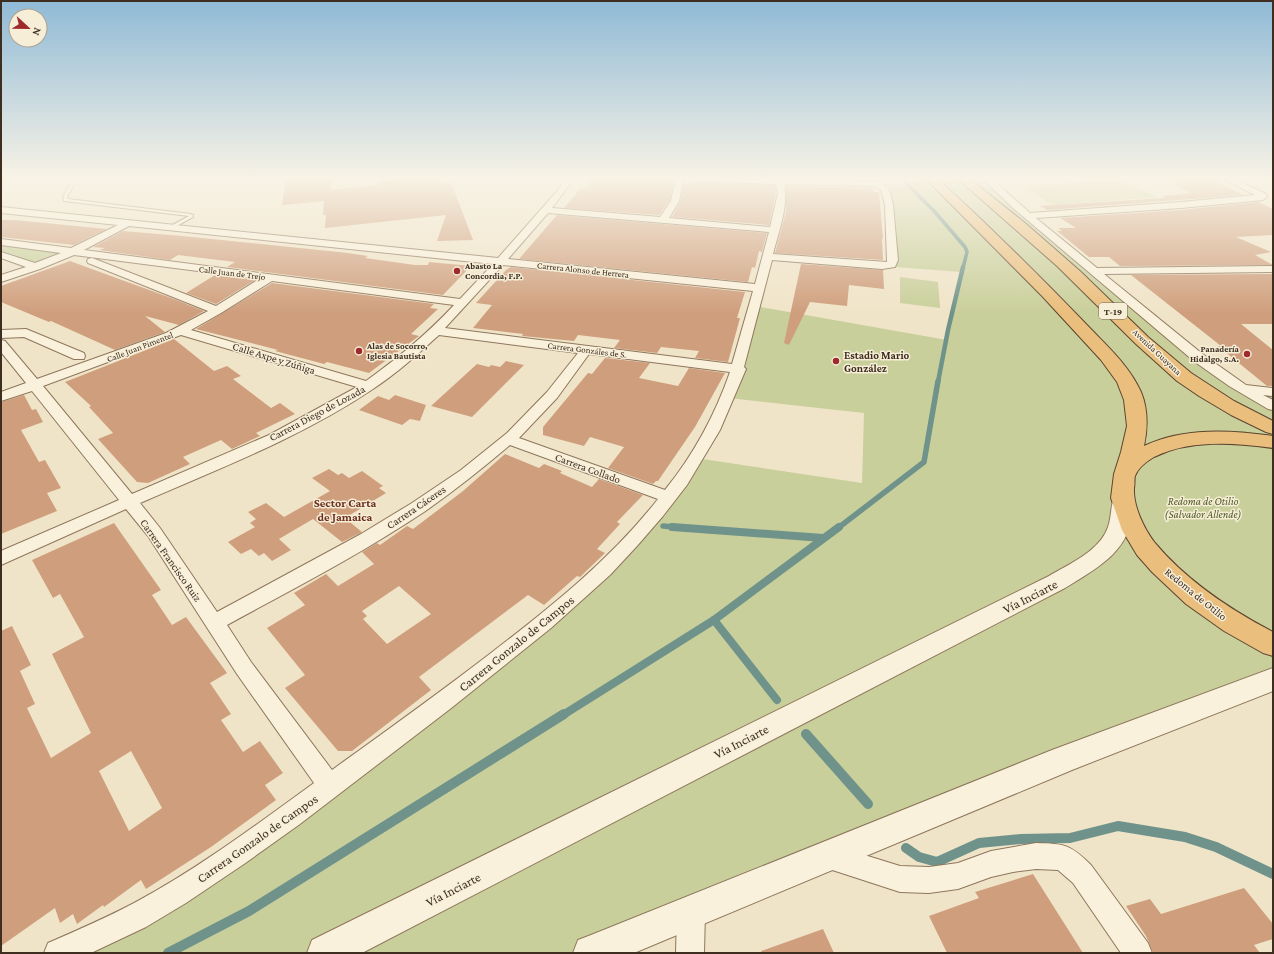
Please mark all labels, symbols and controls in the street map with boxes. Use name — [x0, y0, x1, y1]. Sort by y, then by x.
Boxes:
north arrow — [8, 8, 48, 48]
text: N — [30, 26, 44, 38]
street label: Carrera Alonso de Herrera — [536, 260, 630, 280]
place label: Abasto La Concordia, F.P. — [464, 261, 523, 281]
street label: Calle Juan de Trejo — [198, 264, 266, 283]
marker: Abasto La Concordia, F.P. — [452, 266, 462, 276]
road number: T-19 — [1099, 303, 1127, 319]
street label: Avenida Guayana — [1131, 327, 1183, 377]
street label: Calle Juan Pimentel — [105, 330, 175, 364]
street label: Calle Axpe y Zúñiga — [231, 340, 317, 377]
street label: Carrera Gonzáles de S. — [547, 340, 627, 360]
place label: Alas de Socorro, Iglesia Bautista — [366, 341, 428, 361]
place label: Panadería Hidalgo, S.A. — [1190, 344, 1240, 364]
marker: Alas de Socorro, Iglesia Bautista — [354, 346, 364, 356]
place label: Estadio Mario González — [844, 349, 910, 374]
marker: Panadería Hidalgo, S.A. — [1242, 349, 1252, 359]
marker: Estadio Mario González — [831, 356, 841, 366]
street label: Carrera Diego de Lozada — [267, 383, 367, 444]
street label: Carrera Collado — [554, 451, 623, 486]
street label: Carrera Cáceres — [384, 483, 448, 531]
park label: Redoma de Otilio (Salvador Allende) — [1165, 495, 1242, 521]
district label: Sector Carta de Jamaica — [314, 496, 376, 524]
street label: Carrera Francisco Ruiz — [138, 516, 204, 604]
street label: Redoma de Otilio — [1163, 565, 1230, 623]
street label: Vía Inciarte — [1000, 576, 1060, 617]
street label: Carrera Gonzalo de Campos — [456, 592, 577, 695]
street label: Vía Inciarte — [711, 721, 771, 762]
street label: Carrera Gonzalo de Campos — [194, 791, 321, 886]
street label: Vía Inciarte — [423, 869, 483, 910]

